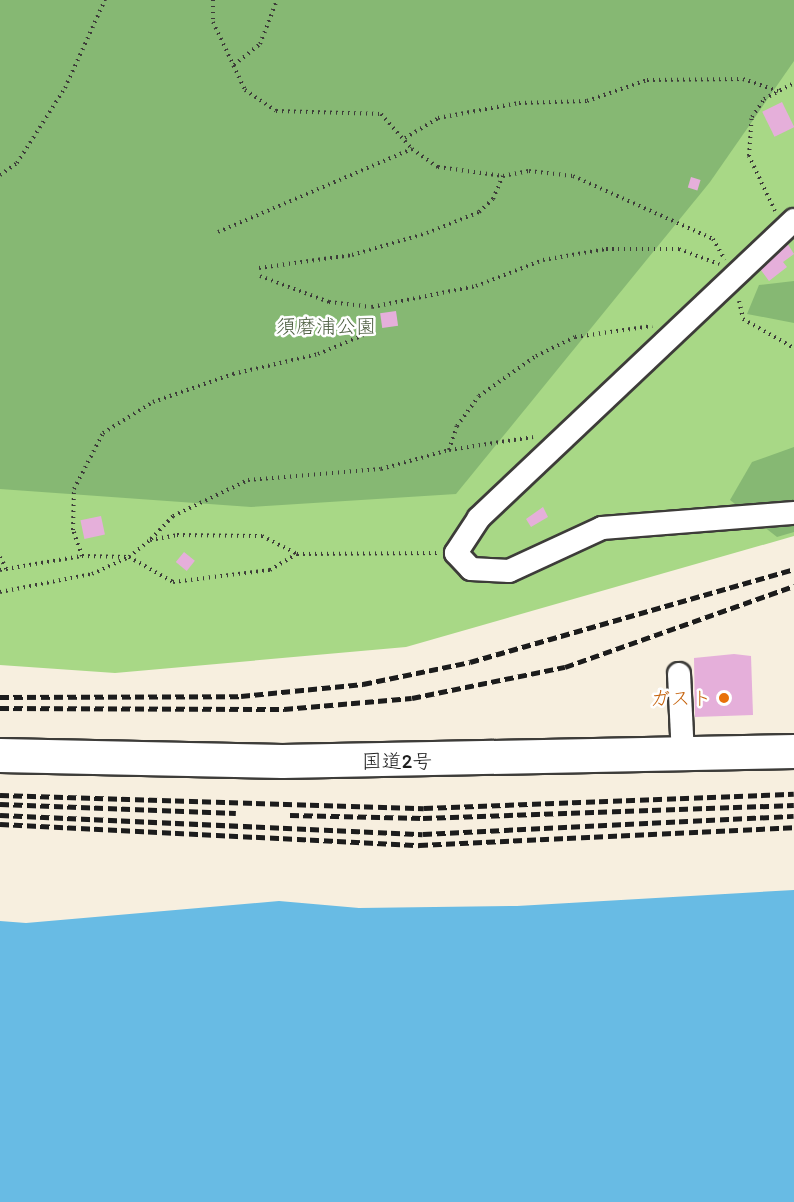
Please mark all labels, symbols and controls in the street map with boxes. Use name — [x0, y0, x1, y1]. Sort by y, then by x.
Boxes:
park label: 須磨浦公園 — [276, 314, 376, 338]
place label: ガスト — [652, 686, 712, 710]
marker: ガスト — [717, 691, 731, 705]
street label: 国道2号 — [362, 749, 432, 773]

